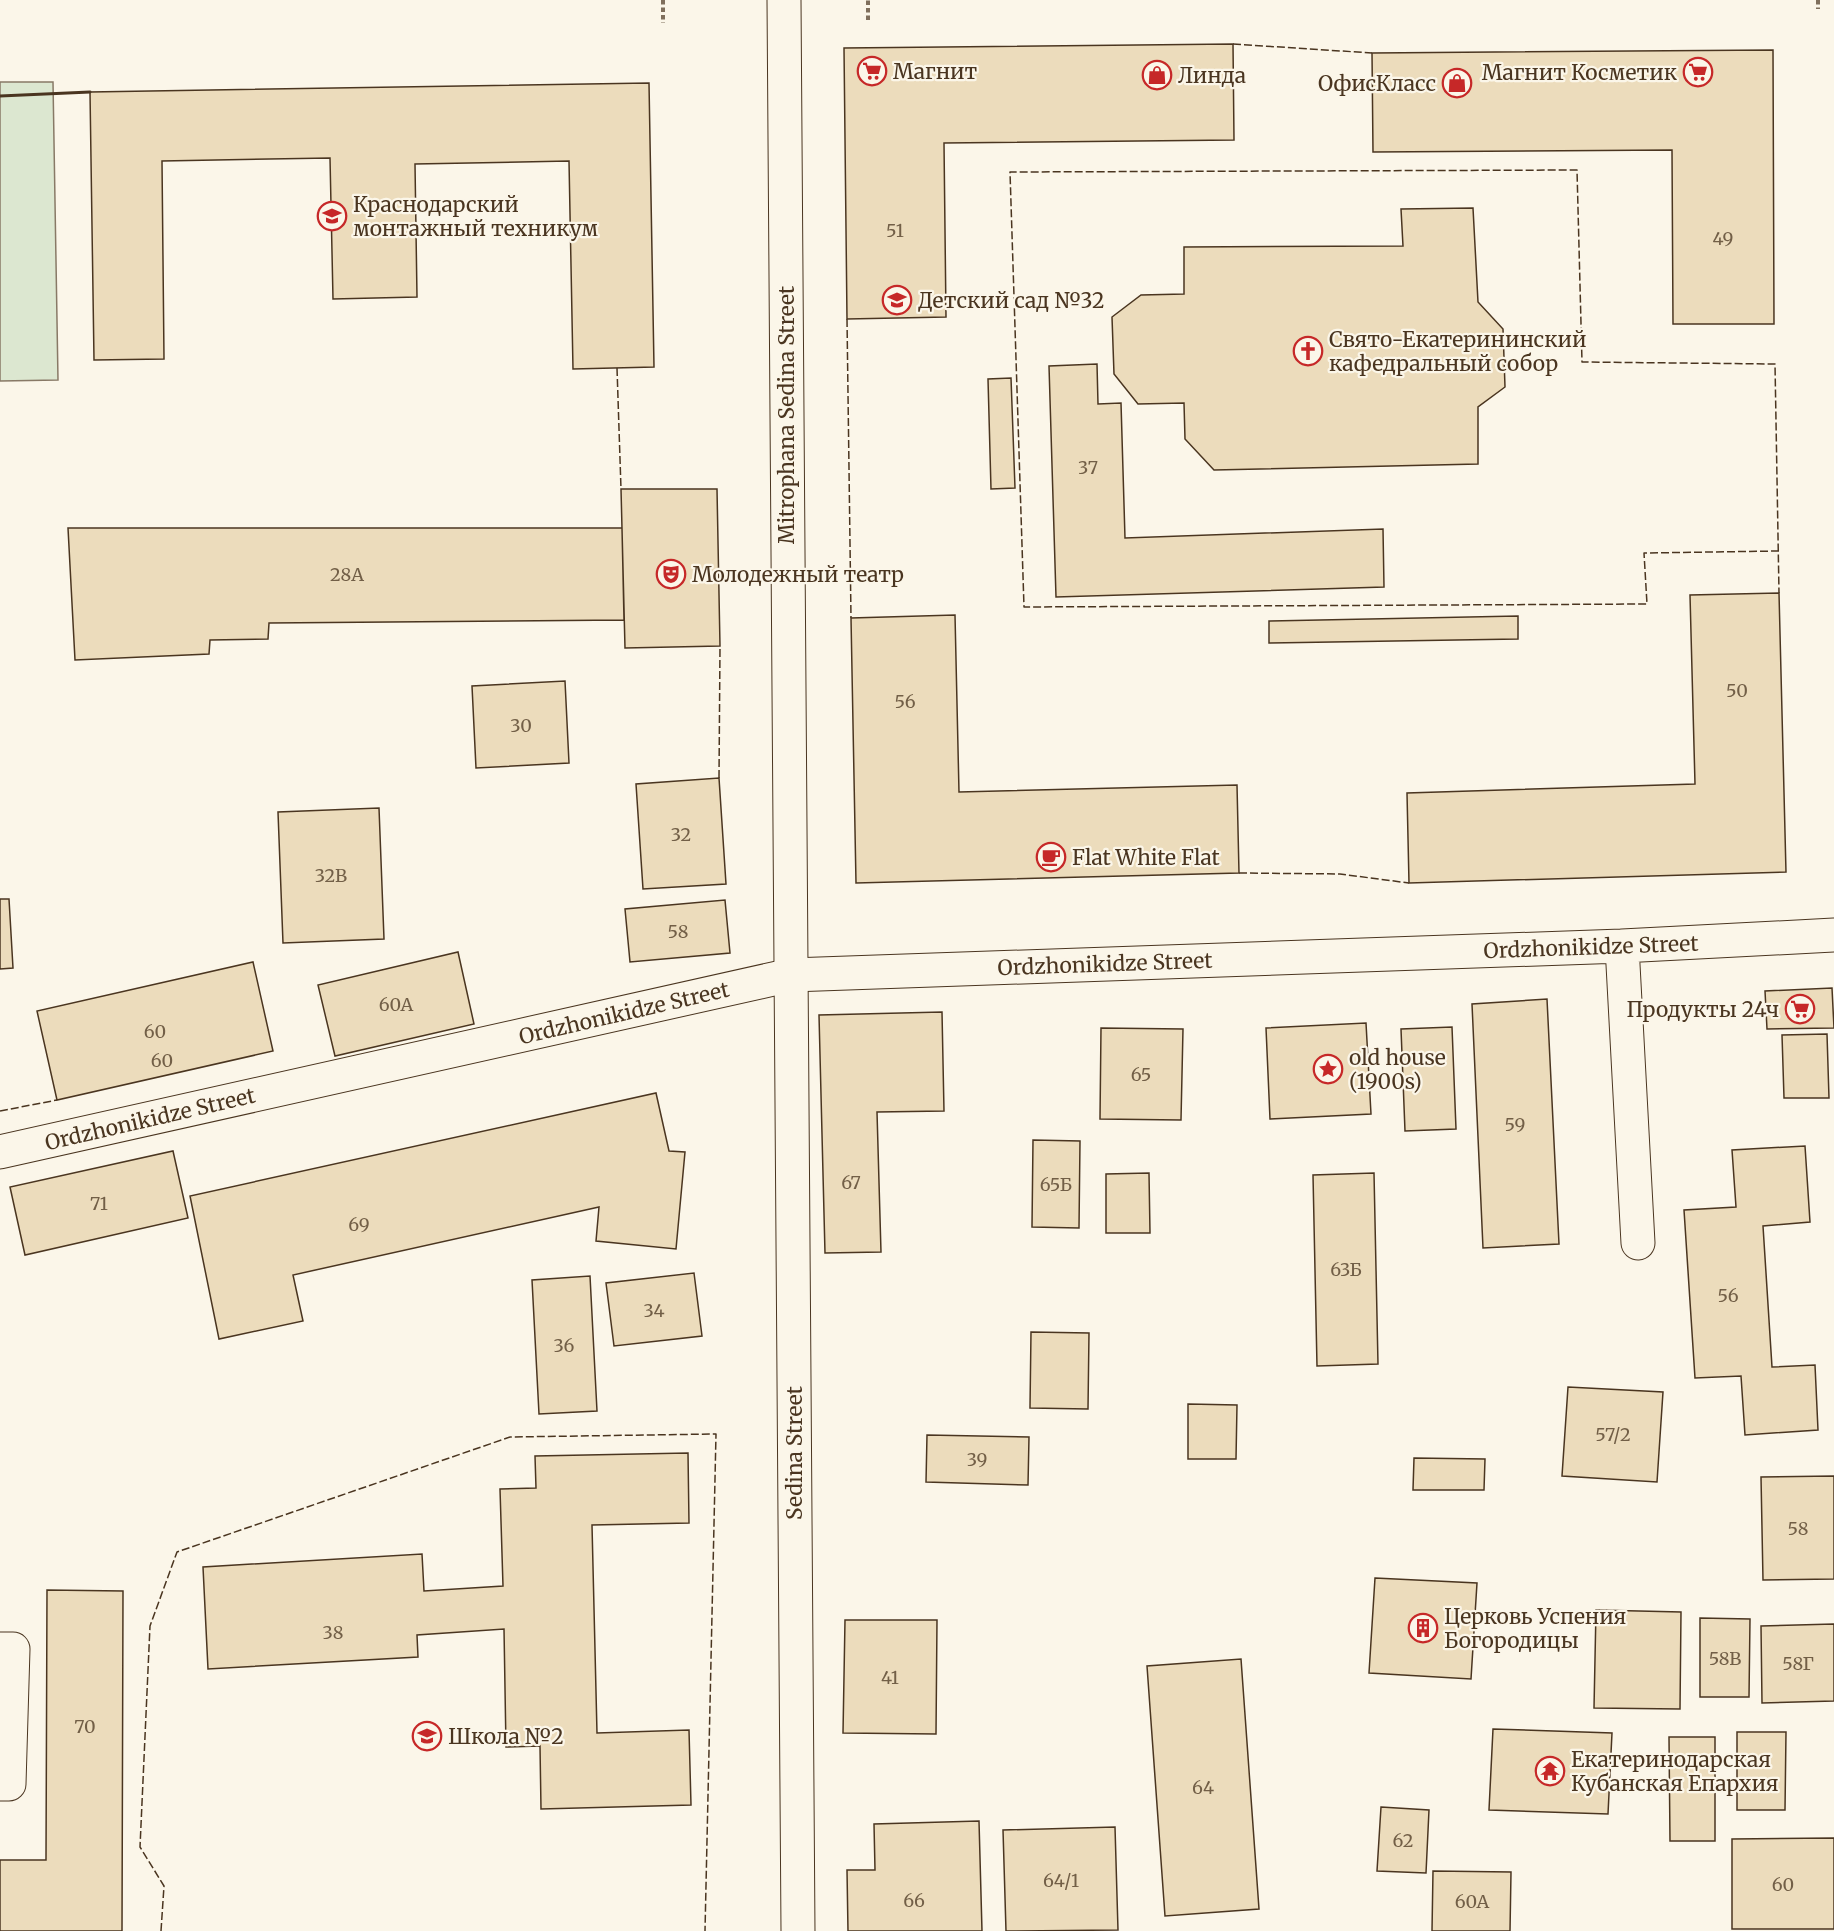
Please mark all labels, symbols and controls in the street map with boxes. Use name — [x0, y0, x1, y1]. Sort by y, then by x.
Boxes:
supermarket icon: Магнит — [856, 55, 888, 87]
supermarket icon: Магнит Косметик — [1682, 56, 1714, 88]
place label: Магнит — [893, 58, 978, 85]
shop icon: Линда — [1141, 59, 1173, 91]
place label: Магнит Косметик — [1482, 59, 1677, 86]
place label: Линда — [1178, 62, 1246, 89]
shop icon: ОфисКласс — [1441, 67, 1473, 99]
place label: ОфисКласс — [1318, 70, 1436, 97]
place label: Краснодарский монтажный техникум — [353, 191, 598, 242]
school or university icon: Краснодарский монтажный техникум — [316, 200, 348, 232]
house number: 51 — [886, 219, 904, 242]
house number: 49 — [1713, 227, 1733, 250]
school or university icon: Детский сад №32 — [881, 284, 913, 316]
street label: Mitrophana Sedina Street — [773, 286, 800, 544]
place label: Детский сад №32 — [918, 287, 1104, 314]
place label: Свято-Екатерининский кафедральный собор — [1329, 326, 1586, 377]
church icon: Свято-Екатерининский кафедральный собор — [1292, 335, 1324, 367]
house number: 37 — [1078, 456, 1098, 479]
theatre icon: Молодежный театр — [655, 558, 687, 590]
place label: Молодежный театр — [692, 561, 904, 588]
house number: 28А — [330, 563, 364, 586]
house number: 50 — [1726, 679, 1748, 702]
house number: 56 — [894, 690, 916, 713]
house number: 30 — [510, 714, 532, 737]
house number: 32 — [671, 823, 691, 846]
cafe icon: Flat White Flat — [1035, 841, 1067, 873]
place label: Flat White Flat — [1072, 844, 1220, 871]
house number: 32В — [315, 864, 347, 887]
house number: 58 — [668, 920, 688, 943]
street label: Ordzhonikidze Street — [1483, 930, 1699, 964]
street label: Ordzhonikidze Street — [997, 947, 1213, 981]
street label: Ordzhonikidze Street — [516, 976, 732, 1050]
house number: 60А — [379, 993, 414, 1016]
supermarket icon: Продукты 24ч — [1784, 993, 1816, 1025]
place label: Продукты 24ч — [1626, 996, 1779, 1023]
house number: 60 — [144, 1020, 166, 1043]
place label: old house (1900s) — [1349, 1044, 1446, 1095]
house number: 60 — [151, 1049, 173, 1072]
place icon: old house (1900s) — [1312, 1053, 1344, 1085]
house number: 65 — [1131, 1063, 1151, 1086]
street label: Ordzhonikidze Street — [42, 1082, 258, 1156]
house number: 59 — [1505, 1113, 1525, 1136]
house number: 67 — [841, 1171, 861, 1194]
house number: 65Б — [1040, 1173, 1072, 1196]
house number: 71 — [90, 1192, 108, 1215]
house number: 69 — [348, 1213, 370, 1236]
house number: 63Б — [1330, 1258, 1362, 1281]
house number: 56 — [1717, 1284, 1739, 1307]
house number: 34 — [643, 1299, 665, 1322]
house number: 36 — [554, 1334, 575, 1357]
street label: Sedina Street — [781, 1386, 808, 1520]
house number: 57/2 — [1595, 1423, 1631, 1446]
house number: 39 — [967, 1448, 987, 1471]
house number: 58 — [1788, 1517, 1808, 1540]
place label: Церковь Успения Богородицы — [1444, 1603, 1626, 1654]
building icon: Церковь Успения Богородицы — [1407, 1612, 1439, 1644]
house number: 38 — [323, 1621, 343, 1644]
house number: 58В — [1709, 1647, 1741, 1670]
house number: 58Г — [1782, 1652, 1814, 1675]
house number: 41 — [881, 1666, 899, 1689]
house number: 70 — [74, 1715, 96, 1738]
school or university icon: Школа №2 — [411, 1720, 443, 1752]
place label: Школа №2 — [448, 1723, 564, 1750]
place label: Екатеринодарская Кубанская Епархия — [1571, 1746, 1778, 1797]
temple icon: Екатеринодарская Кубанская Епархия — [1534, 1755, 1566, 1787]
house number: 64 — [1192, 1776, 1214, 1799]
house number: 62 — [1393, 1829, 1413, 1852]
house number: 64/1 — [1043, 1869, 1079, 1892]
house number: 60 — [1772, 1873, 1794, 1896]
house number: 66 — [903, 1889, 925, 1912]
house number: 60А — [1455, 1890, 1490, 1913]

